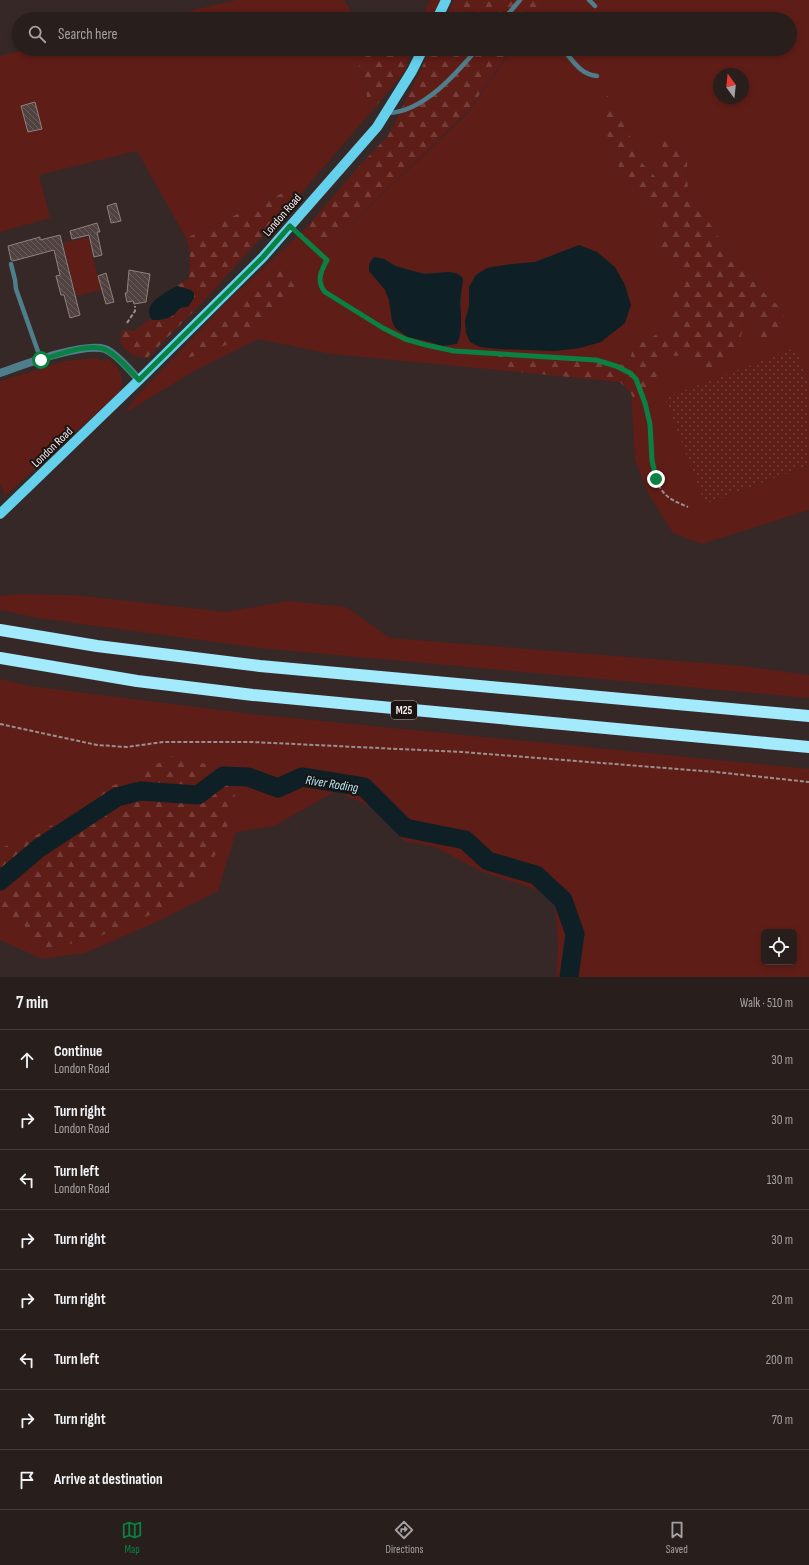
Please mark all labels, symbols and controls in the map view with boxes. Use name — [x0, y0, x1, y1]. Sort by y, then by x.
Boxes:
search box — [12, 12, 797, 56]
icon: search — [26, 23, 48, 45]
text: Search here — [58, 25, 118, 44]
north arrow — [713, 68, 749, 104]
street label: London Road — [260, 191, 305, 240]
route start — [32, 351, 50, 369]
street label: London Road — [29, 424, 76, 471]
route end — [647, 470, 665, 488]
road number: M25 — [391, 701, 417, 719]
water label: River Roding — [304, 772, 360, 796]
map controls — [761, 929, 797, 965]
button: locate — [761, 929, 797, 965]
text: 7 min — [16, 993, 48, 1013]
text: Walk · 510 m — [740, 995, 793, 1011]
text: Continue — [54, 1042, 103, 1061]
icon: ahead — [16, 1049, 38, 1071]
text: 30 m — [771, 1052, 793, 1068]
text: London Road — [54, 1061, 110, 1077]
text: Turn right — [54, 1102, 106, 1121]
icon: right — [16, 1109, 38, 1131]
text: 30 m — [771, 1112, 793, 1128]
text: London Road — [54, 1121, 110, 1137]
text: Turn left — [54, 1162, 99, 1181]
icon: left — [16, 1169, 38, 1191]
text: 130 m — [767, 1172, 793, 1188]
text: London Road — [54, 1181, 110, 1197]
icon: right — [16, 1229, 38, 1251]
text: Turn right — [54, 1230, 106, 1249]
text: 30 m — [771, 1232, 793, 1248]
icon: right — [16, 1289, 38, 1311]
text: Turn right — [54, 1290, 106, 1309]
text: 20 m — [771, 1292, 793, 1308]
icon: left — [16, 1349, 38, 1371]
text: Turn left — [54, 1350, 99, 1369]
text: 200 m — [766, 1352, 793, 1368]
icon: right — [16, 1409, 38, 1431]
text: Turn right — [54, 1410, 106, 1429]
text: 70 m — [772, 1412, 793, 1428]
icon: arrive — [16, 1469, 38, 1491]
text: Arrive at destination — [54, 1470, 163, 1489]
tab: Map — [121, 1519, 143, 1556]
tab: Directions — [386, 1519, 423, 1556]
tab: Saved — [666, 1519, 688, 1556]

